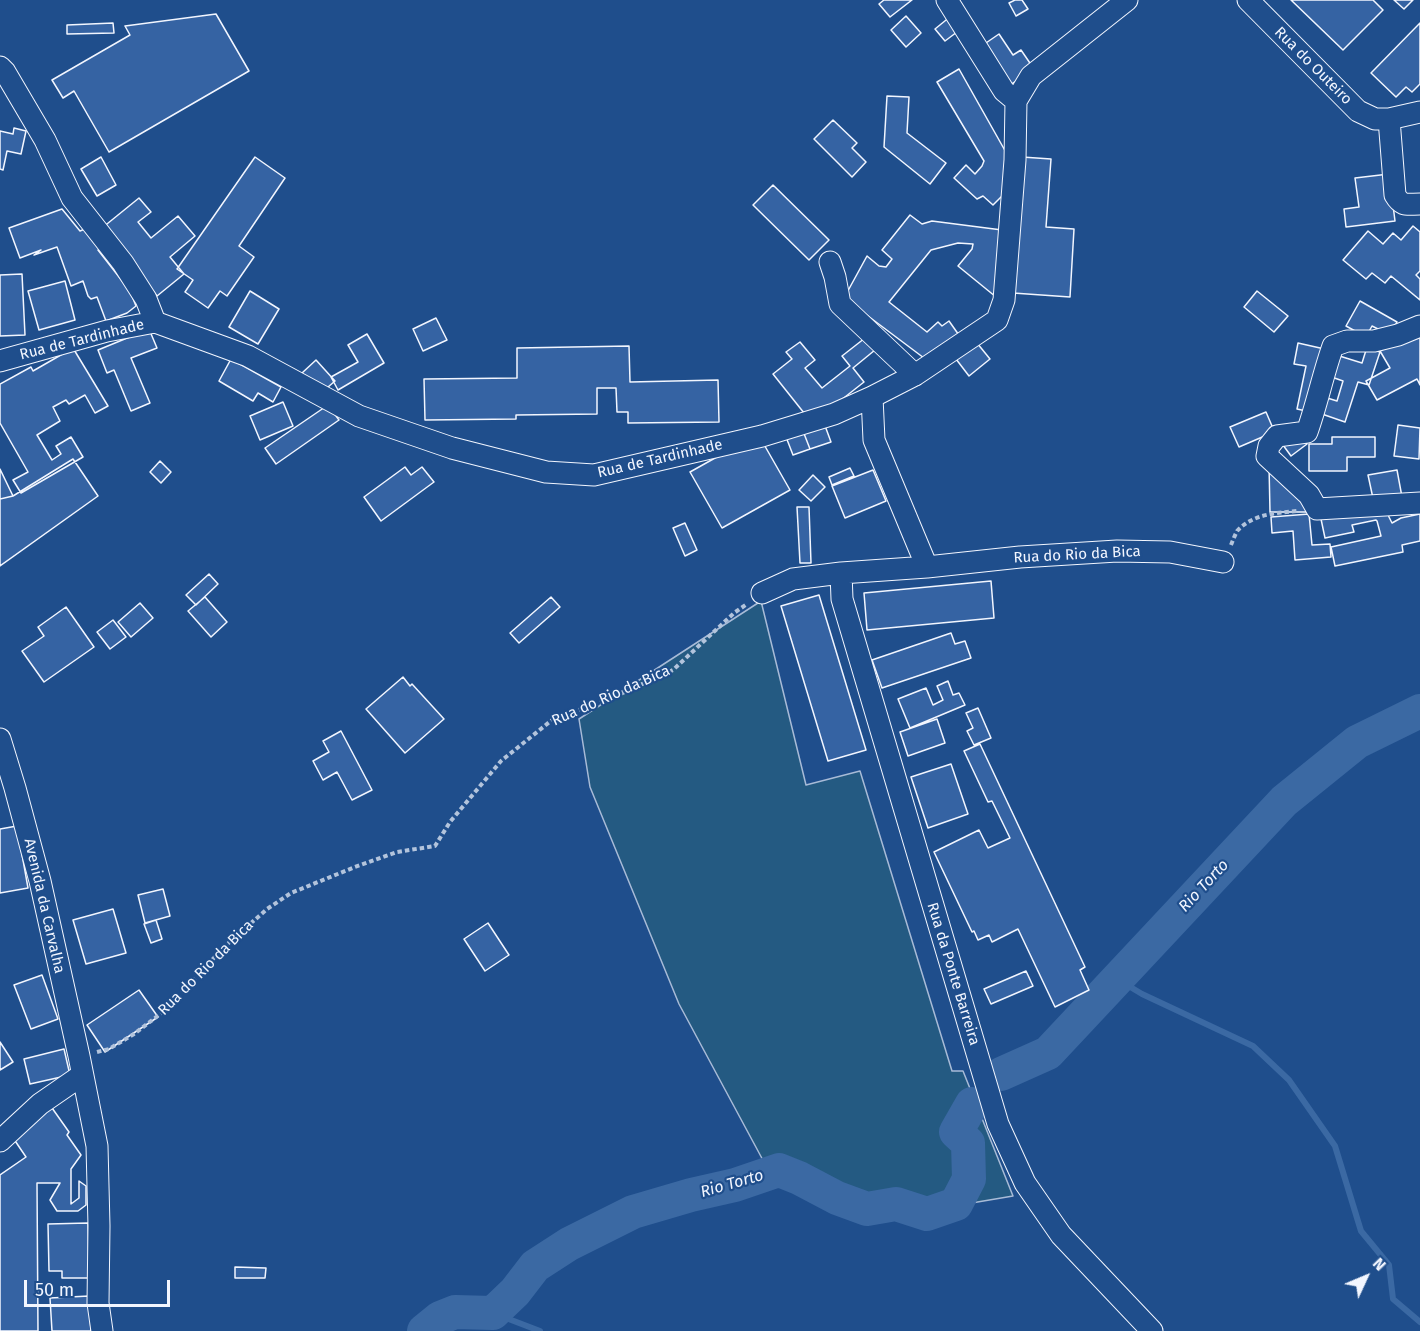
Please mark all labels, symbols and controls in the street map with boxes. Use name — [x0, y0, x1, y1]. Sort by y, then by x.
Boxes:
street label: Rua do Outeiro — [1270, 23, 1356, 109]
street label: Rua de Tardinhade — [18, 316, 146, 364]
street label: Rua de Tardinhade — [596, 436, 724, 482]
street label: Rua do Rio da Bica — [1013, 543, 1141, 567]
street label: Rua do Rio da Bica — [549, 662, 673, 730]
street label: Avenida da Carvalha — [20, 837, 68, 975]
water label: Rio Torto — [1175, 856, 1233, 916]
street label: Rua da Ponte Barreira — [923, 900, 983, 1048]
street label: Rua do Rio da Bica — [155, 917, 257, 1019]
water label: Rio Torto — [698, 1166, 766, 1202]
north arrow — [1336, 1247, 1396, 1307]
text: N — [1369, 1254, 1390, 1275]
scale bar — [27, 1268, 172, 1306]
text: 50 m — [35, 1279, 74, 1301]

